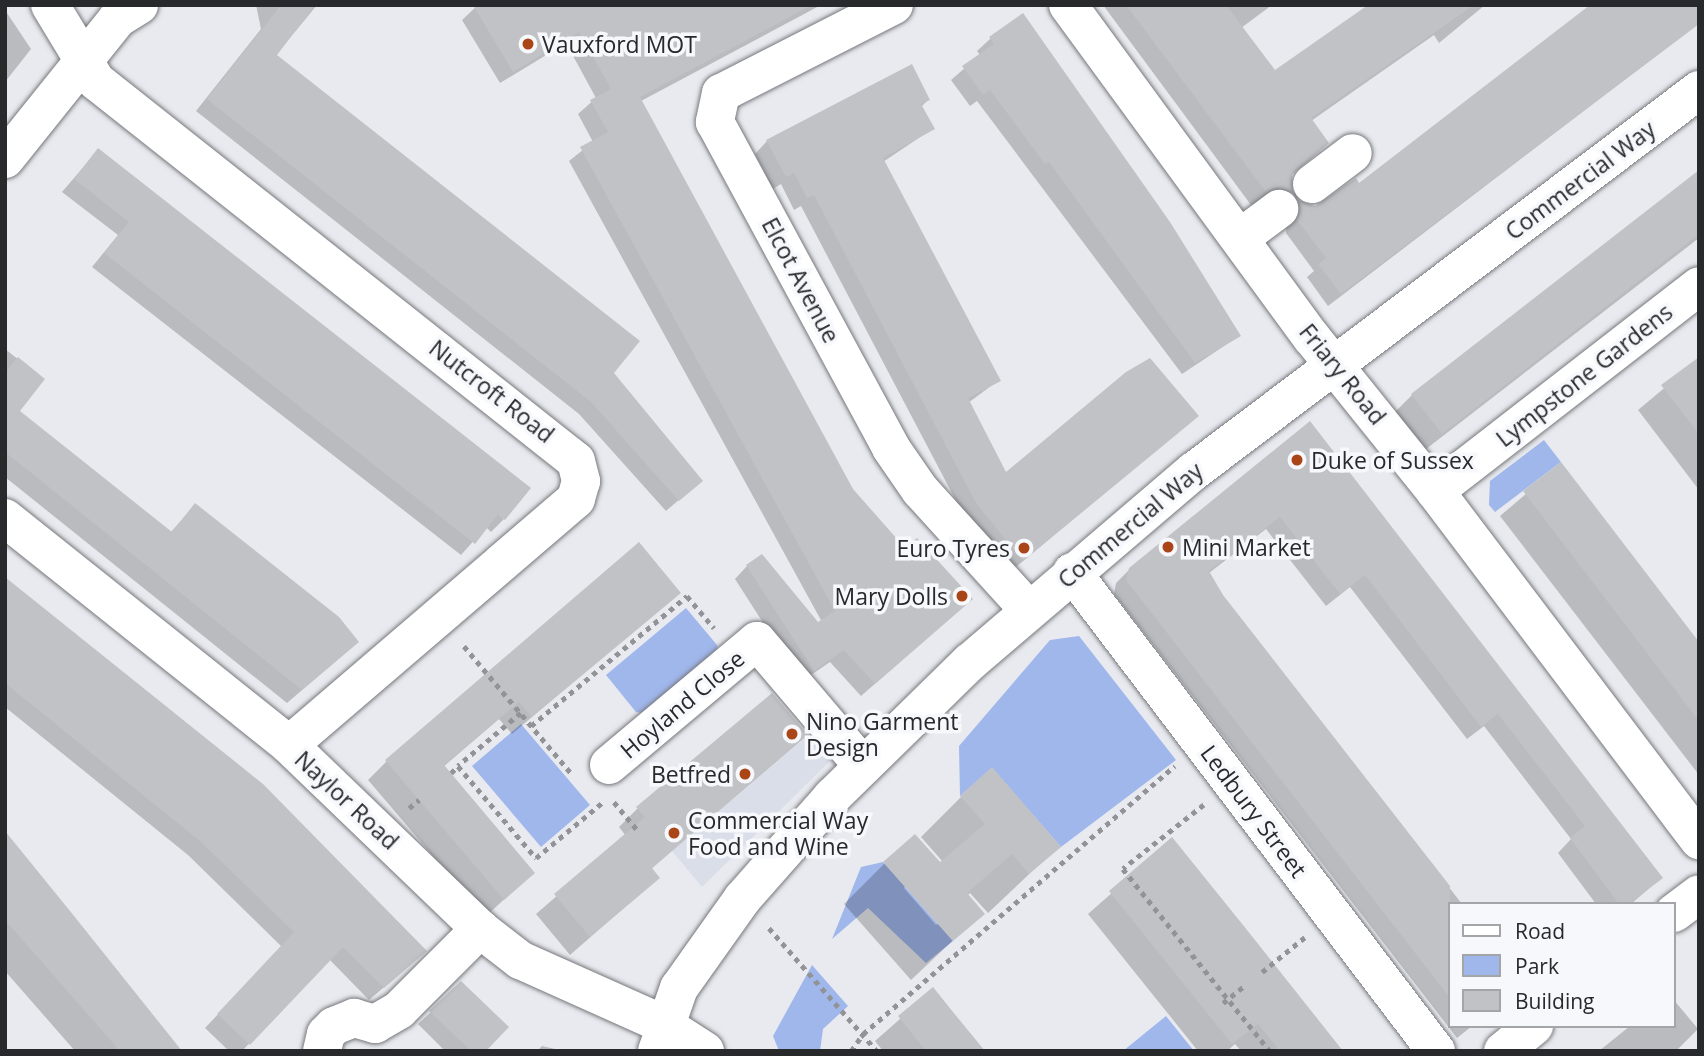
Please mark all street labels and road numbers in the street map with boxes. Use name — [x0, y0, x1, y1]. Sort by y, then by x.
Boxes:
street label: Commercial Way — [1500, 115, 1660, 245]
street label: Elcot Avenue — [756, 213, 846, 347]
street label: Lympstone Gardens — [1490, 298, 1678, 452]
street label: Friary Road — [1294, 318, 1392, 430]
street label: Nutcroft Road — [424, 334, 560, 448]
street label: Commercial Way — [1052, 457, 1208, 593]
street label: Hoyland Close — [615, 644, 749, 764]
street label: Ledbury Street — [1195, 739, 1313, 883]
street label: Naylor Road — [289, 745, 405, 855]

